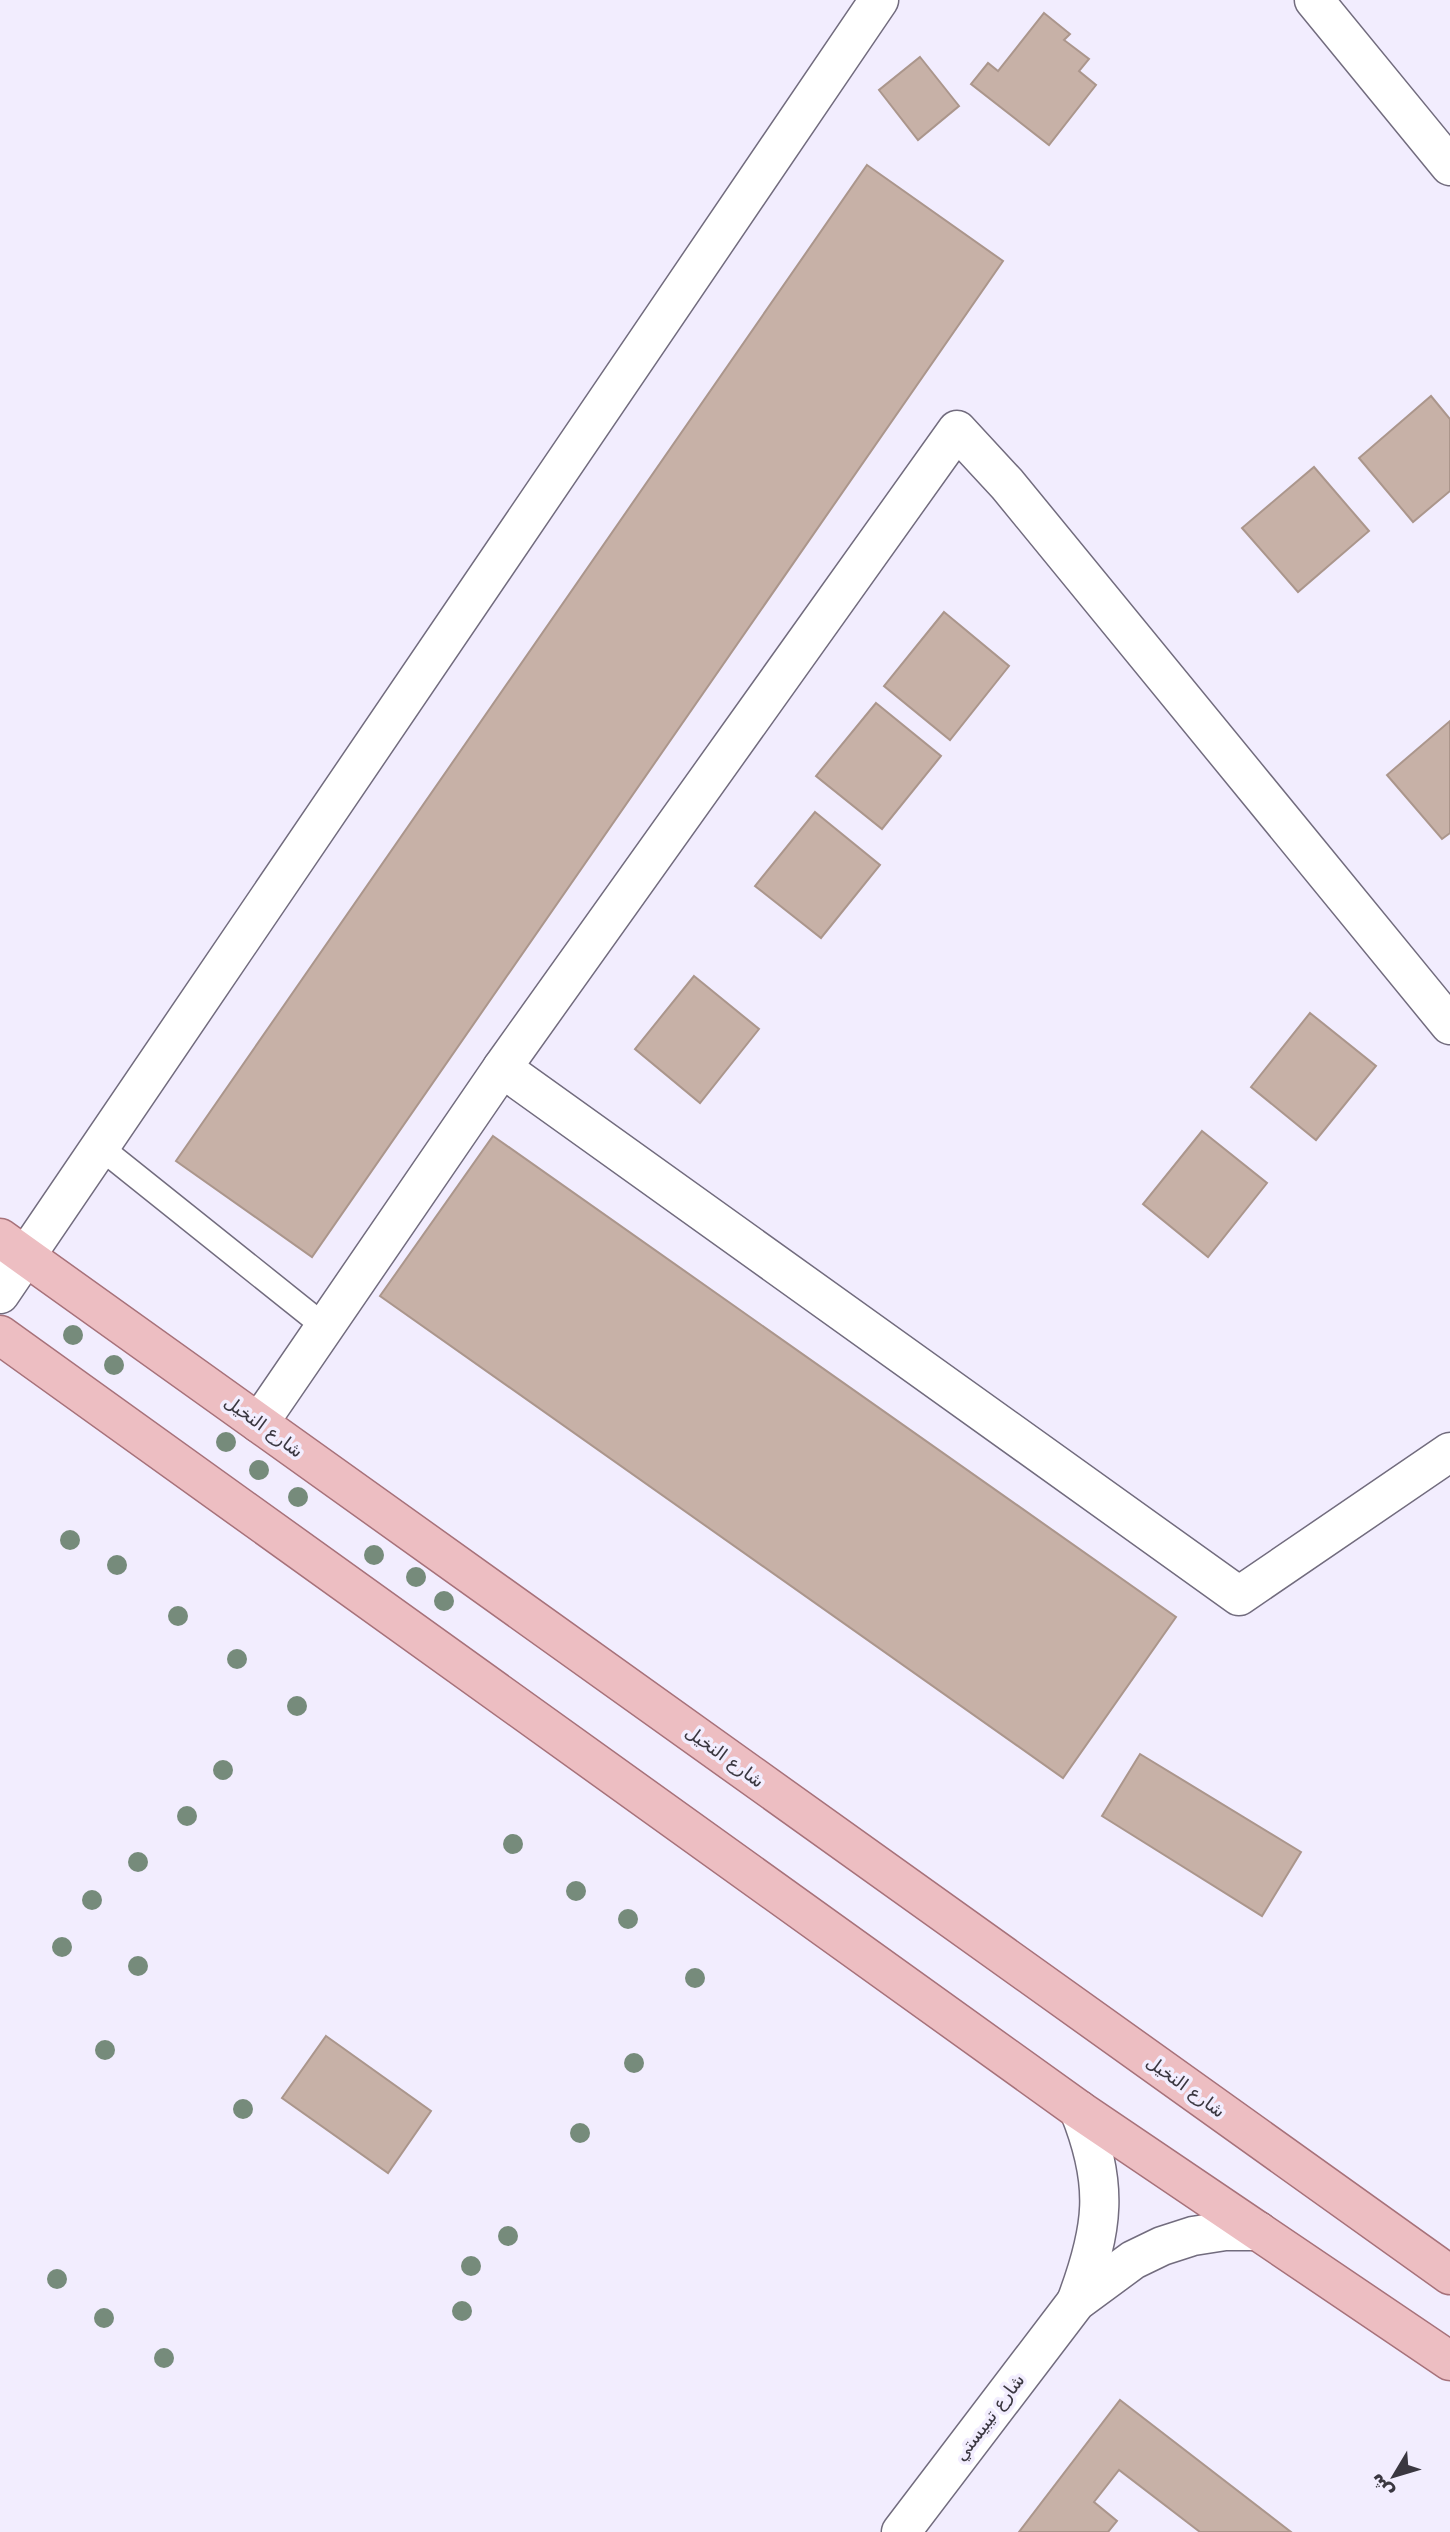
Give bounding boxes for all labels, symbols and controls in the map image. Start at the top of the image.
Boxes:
street label: شارع النخيل [220,1390,308,1462]
street label: شارع النخيل [681,1720,769,1792]
street label: شارع النخيل [1142,2050,1230,2122]
street label: شارع تيبيستي [949,2369,1029,2465]
north arrow [1359,2441,1429,2511]
text: ش [1364,2469,1398,2504]

